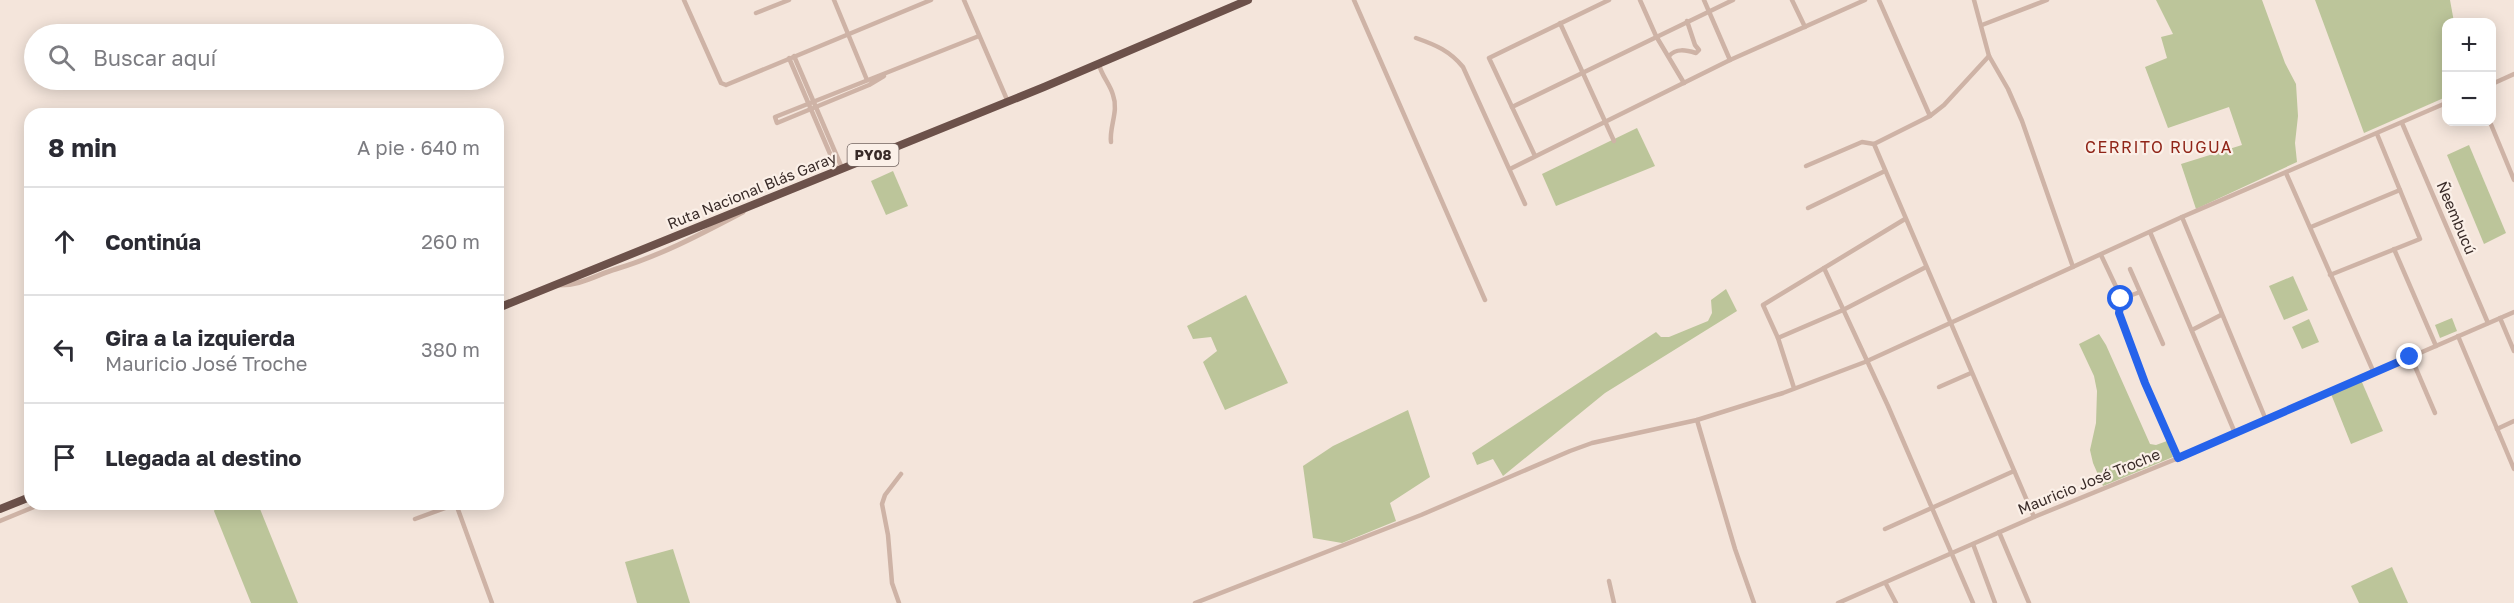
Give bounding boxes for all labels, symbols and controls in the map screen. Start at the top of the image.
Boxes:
map controls [2442,18,2496,126]
button: + [2442,18,2496,72]
search box [24,24,504,90]
icon: search [45,41,78,74]
text: Buscar aquí [93,44,216,71]
button: − [2442,72,2496,126]
text: 8 min [48,132,117,163]
text: A pie · 640 m [357,135,480,159]
district label: CERRITO RUGUA [2085,137,2233,157]
road number: PY08 [848,144,898,166]
street label: Ruta Nacional Blás Garay [664,148,839,232]
street label: Ñeembucú [2433,178,2480,257]
icon: ahead [48,225,81,258]
text: Continúa [105,228,201,255]
text: 260 m [421,229,480,253]
route start [2107,285,2133,311]
text: Gira a la izquierda [105,324,295,351]
icon: left [48,333,81,366]
text: 380 m [421,337,480,361]
route end [2396,343,2422,369]
text: Mauricio José Troche [105,351,307,375]
icon: arrive [48,441,81,474]
text: Llegada al destino [105,444,302,471]
street label: Mauricio José Troche [2015,444,2163,518]

